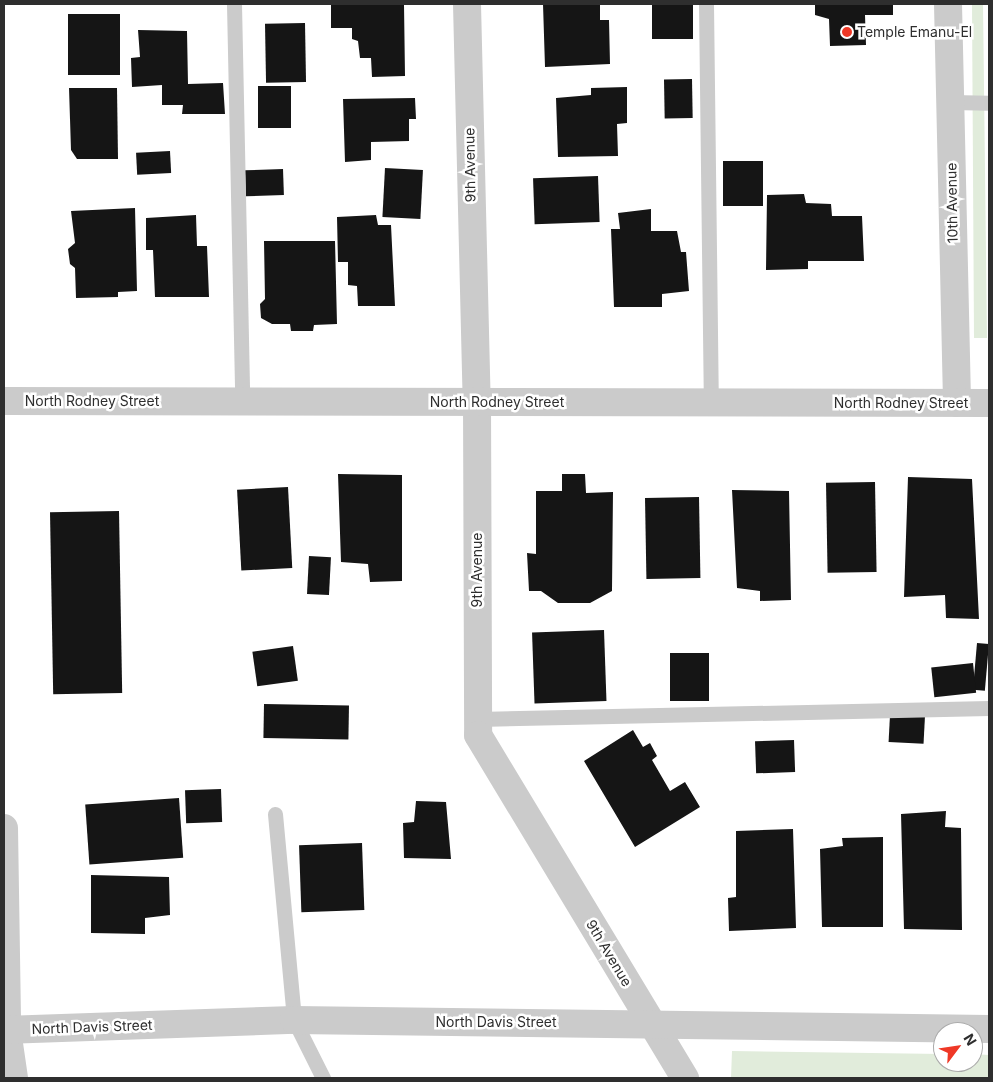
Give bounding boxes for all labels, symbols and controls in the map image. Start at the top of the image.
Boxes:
place label: Temple Emanu-El [857,24,972,40]
marker: Temple Emanu-El [841,26,853,38]
street label: 9th Avenue [461,127,479,203]
street label: 10th Avenue [943,163,961,243]
street label: North Rodney Street [25,393,159,409]
street label: North Rodney Street [430,394,564,410]
street label: North Rodney Street [834,395,968,411]
street label: 9th Avenue [469,533,485,607]
street label: 9th Avenue [583,917,635,989]
street label: North Davis Street [435,1014,557,1030]
street label: North Davis Street [31,1016,153,1038]
north arrow [933,1022,983,1072]
text: N [960,1031,980,1048]

